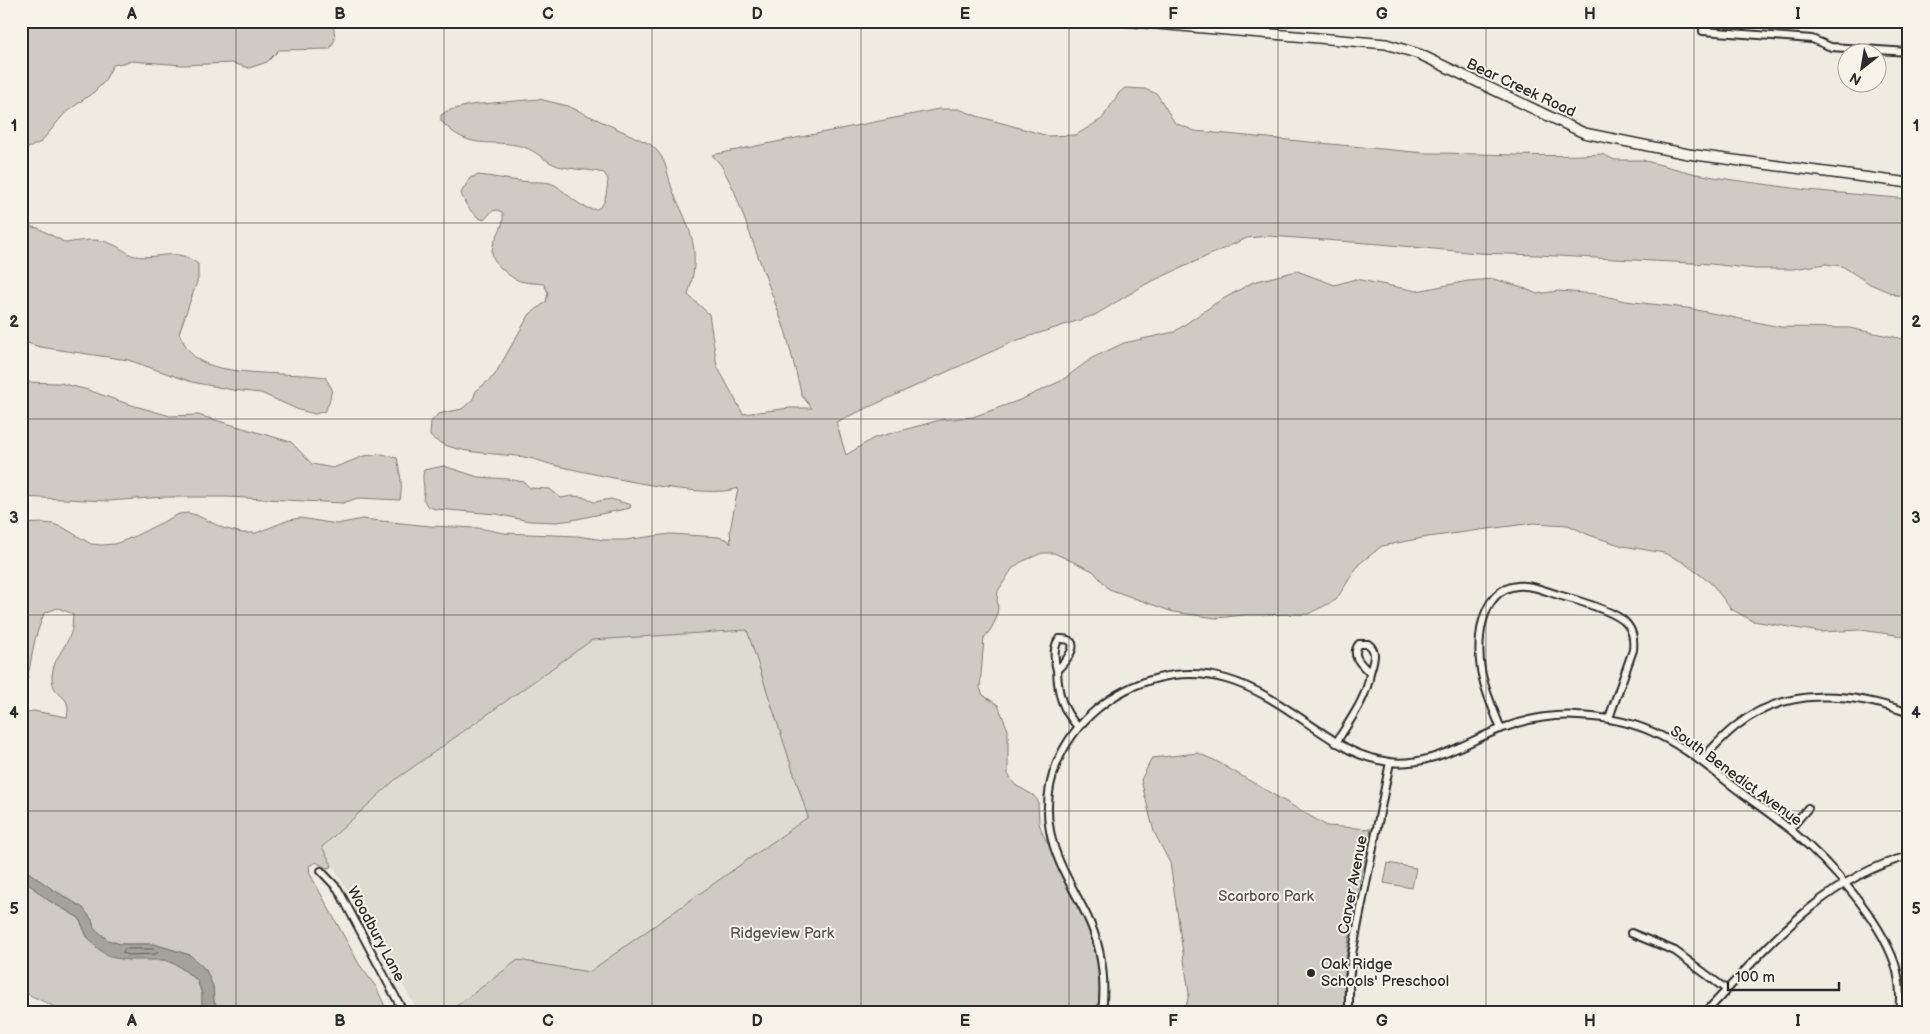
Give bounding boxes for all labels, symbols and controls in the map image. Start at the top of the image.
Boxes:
text: A [126,5,137,24]
text: B [334,5,346,24]
text: C [542,5,554,24]
text: D [751,5,763,24]
text: E [960,5,970,24]
text: F [1168,5,1178,24]
text: G [1376,5,1388,24]
text: H [1584,5,1596,24]
text: I [1795,5,1801,24]
north arrow [1838,42,1888,92]
street label: Bear Creek Road [1463,54,1579,122]
text: N [1847,69,1864,89]
text: 1 [11,117,17,136]
text: 1 [1913,117,1919,136]
text: 2 [9,313,19,332]
text: 2 [1911,313,1921,332]
text: 3 [9,509,19,528]
text: 3 [1911,509,1921,528]
text: 4 [9,704,19,723]
text: 4 [1911,704,1921,723]
street label: South Benedict Avenue [1666,722,1806,830]
street label: Carver Avenue [1334,834,1372,936]
street label: Woodbury Lane [343,883,409,985]
park label: Scarboro Park [1218,887,1314,906]
text: 5 [9,900,19,919]
text: 5 [1911,900,1921,919]
park label: Ridgeview Park [730,924,835,943]
place label: Oak Ridge Schools' Preschool [1321,955,1449,991]
scale bar [1728,959,1839,991]
marker: Oak Ridge Schools' Preschool [1305,967,1317,979]
text: 100 m [1735,968,1775,987]
text: A [126,1012,137,1031]
text: B [334,1012,346,1031]
text: C [542,1012,554,1031]
text: D [751,1012,763,1031]
text: E [960,1012,970,1031]
text: F [1168,1012,1178,1031]
text: G [1376,1012,1388,1031]
text: H [1584,1012,1596,1031]
text: I [1795,1012,1801,1031]

